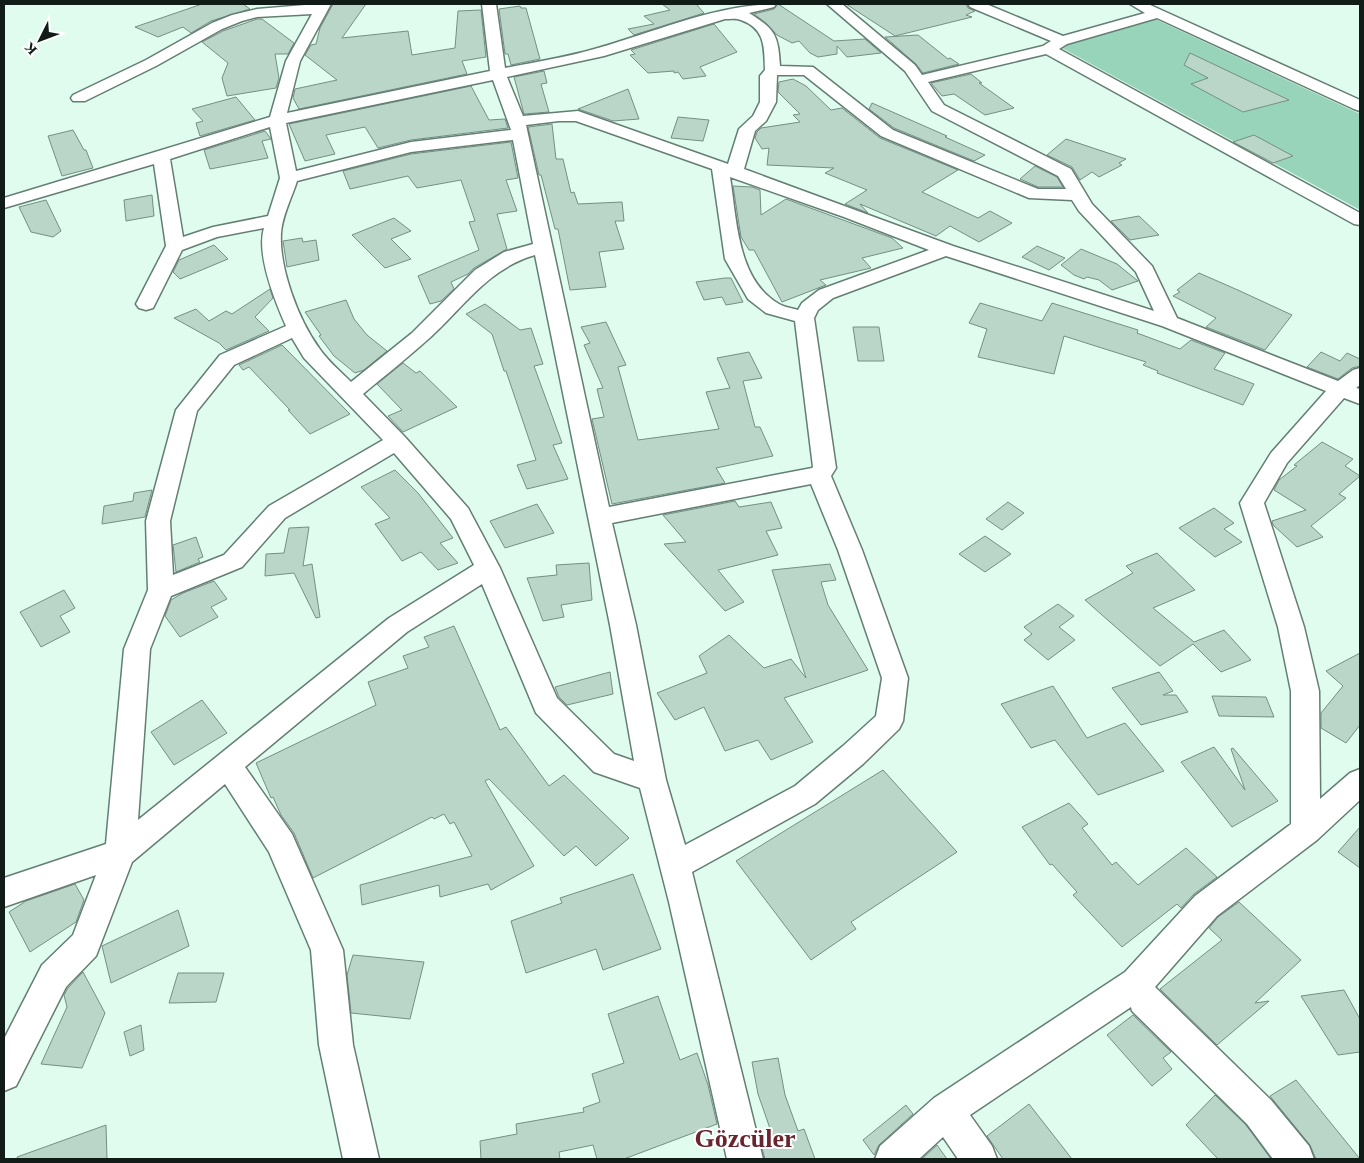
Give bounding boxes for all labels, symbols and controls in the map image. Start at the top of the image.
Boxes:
north arrow [15,15,65,65]
text: K [21,39,40,57]
district label: Gözcüler [694,1124,796,1153]

